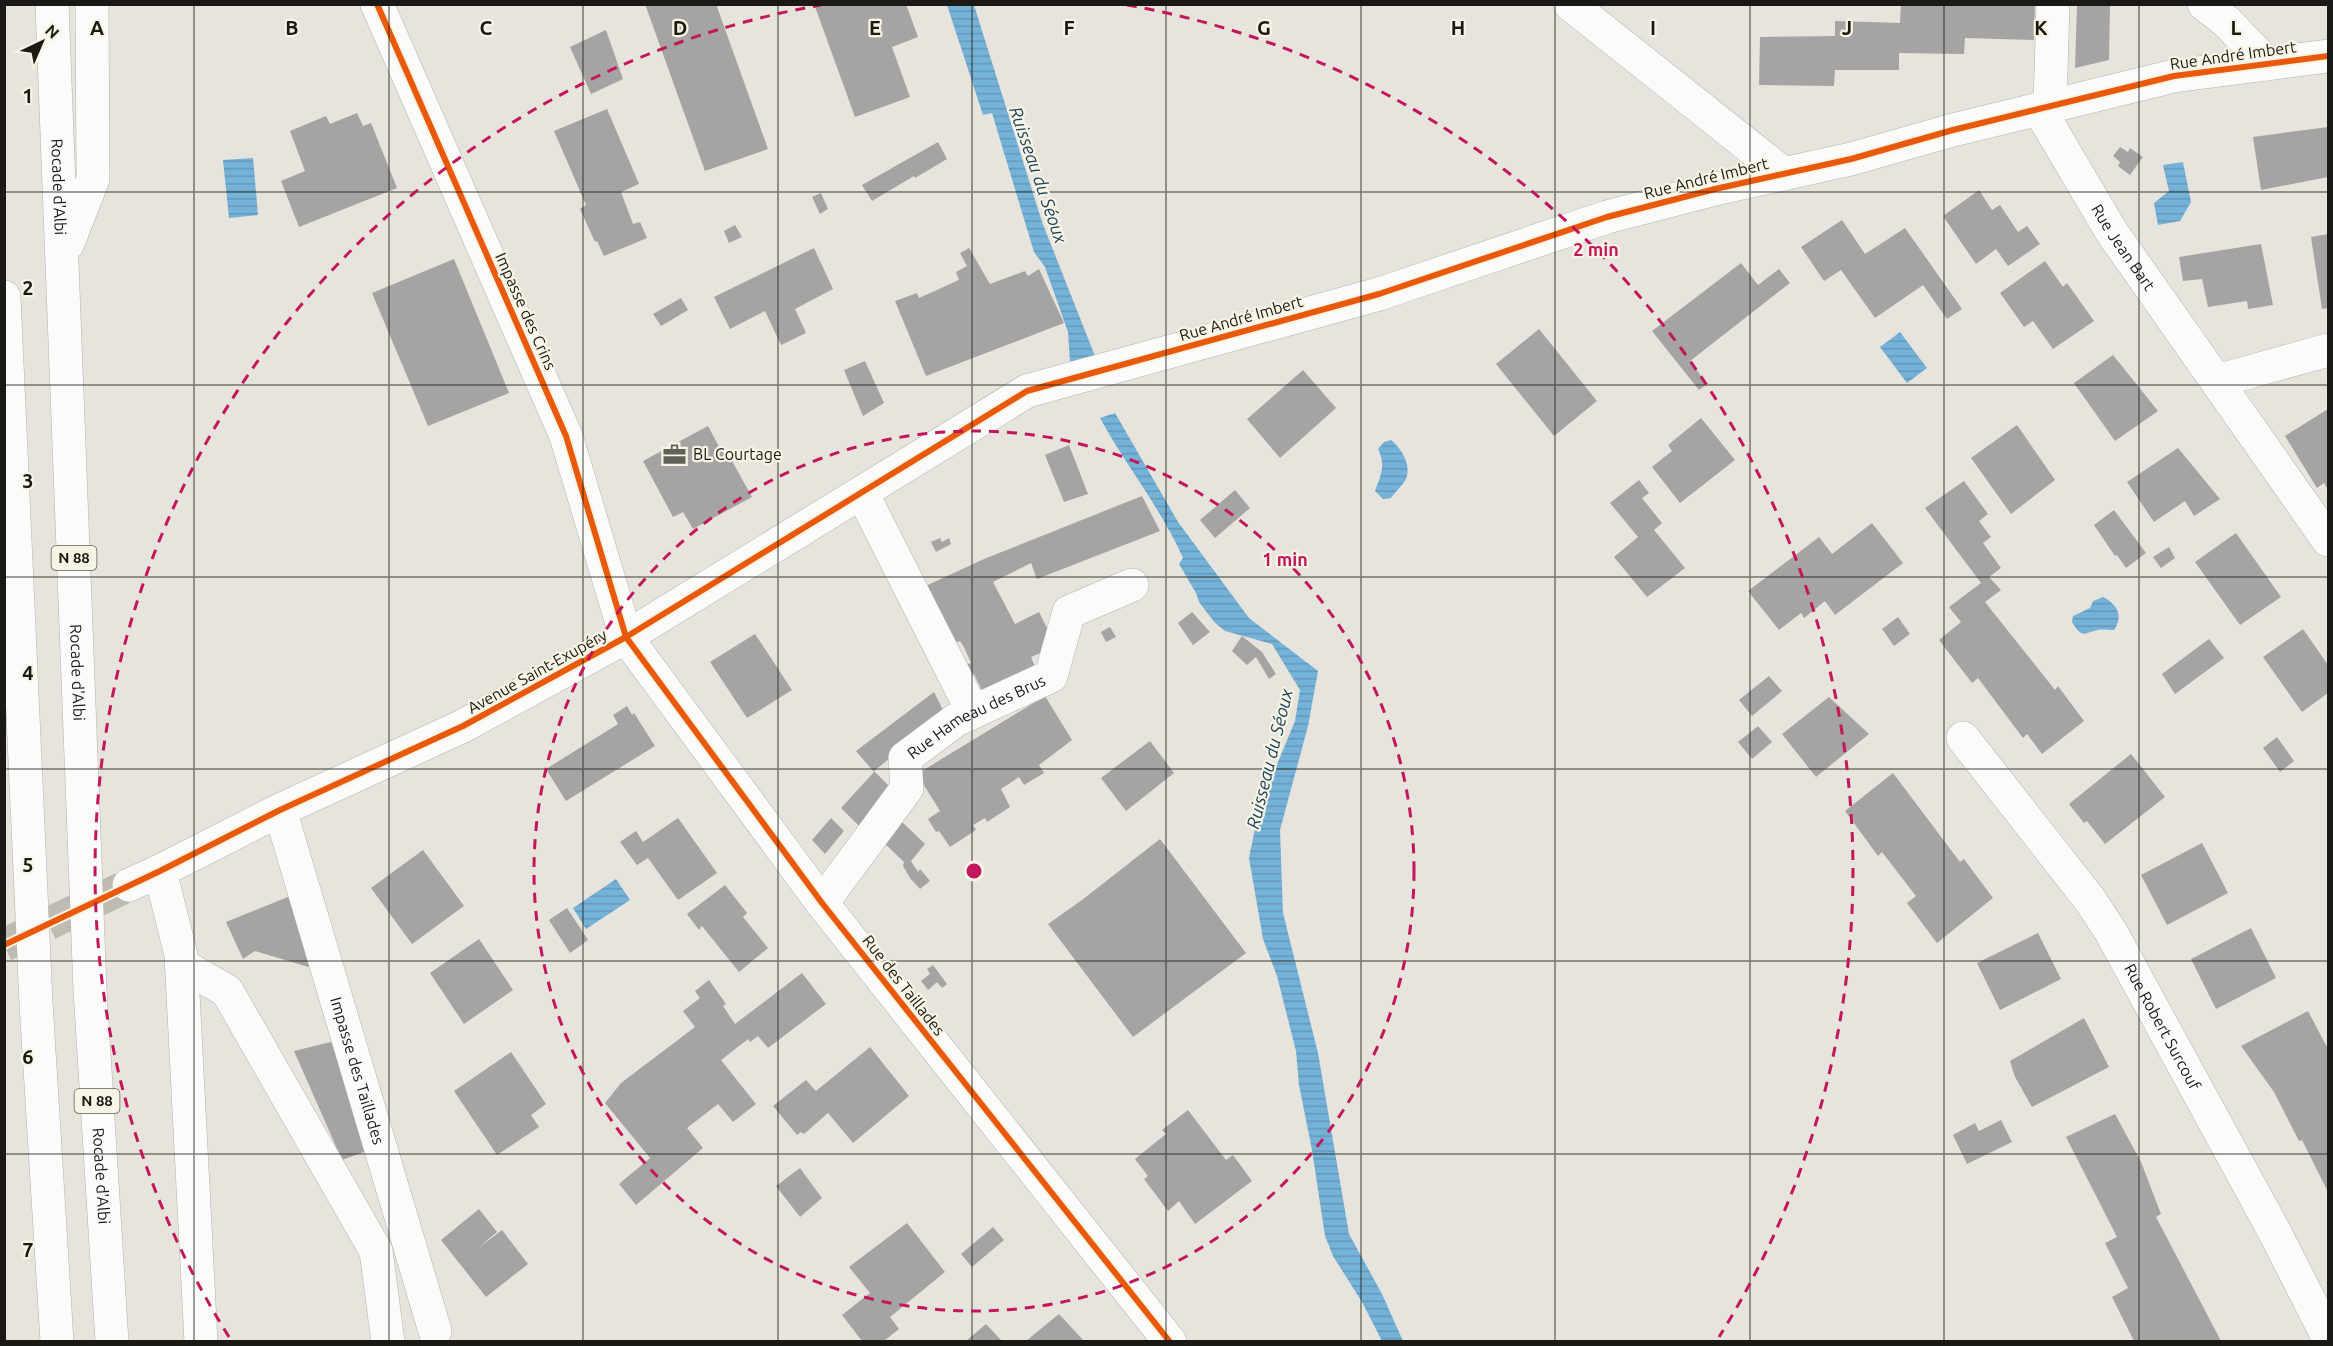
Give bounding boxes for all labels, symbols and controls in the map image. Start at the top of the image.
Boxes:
north arrow [12,12,72,72]
text: A [90,16,104,39]
text: B [285,16,299,39]
text: C [480,16,493,39]
text: D [673,16,687,39]
text: E [869,16,881,39]
text: F [1063,16,1075,39]
text: G [1257,16,1271,39]
text: H [1451,16,1465,39]
text: I [1650,16,1656,39]
text: J [1842,16,1852,39]
text: K [2034,16,2048,39]
text: L [2231,16,2242,39]
text: N [42,21,63,42]
street label: Rue André Imbert [2169,37,2298,73]
text: 1 [22,84,34,107]
water label: Ruisseau du Séoux [1006,104,1072,246]
street label: Rocade d'Albi [48,138,70,236]
street label: Rue André Imbert [1642,154,1771,202]
street label: Rue Jean Bart [2088,201,2159,294]
text: 2 min [1573,239,1619,259]
street label: Impasse des Crins [492,250,560,372]
text: 2 [22,276,34,299]
street label: Rue André Imbert [1177,292,1305,344]
office icon: BL Courtage [662,441,688,467]
place label: BL Courtage [693,445,782,463]
text: 3 [22,469,34,492]
road number: N 88 [52,546,97,570]
text: 1 min [1262,549,1308,569]
street label: Rocade d'Albi [67,624,89,721]
street label: Avenue Saint-Exupéry [464,625,610,717]
text: 4 [22,661,34,684]
street label: Rue Hameau des Brus [904,671,1048,762]
water label: Ruisseau du Séoux [1242,686,1296,831]
text: 5 [22,853,34,876]
centre of rings [964,861,984,881]
street label: Rue des Taillades [859,931,949,1039]
street label: Rue Robert Surcouf [2121,961,2205,1094]
street label: Impasse des Taillades [327,995,388,1147]
text: 6 [22,1045,34,1068]
road number: N 88 [74,1089,120,1113]
street label: Rocade d'Albi [90,1127,114,1225]
text: 7 [22,1238,34,1261]

